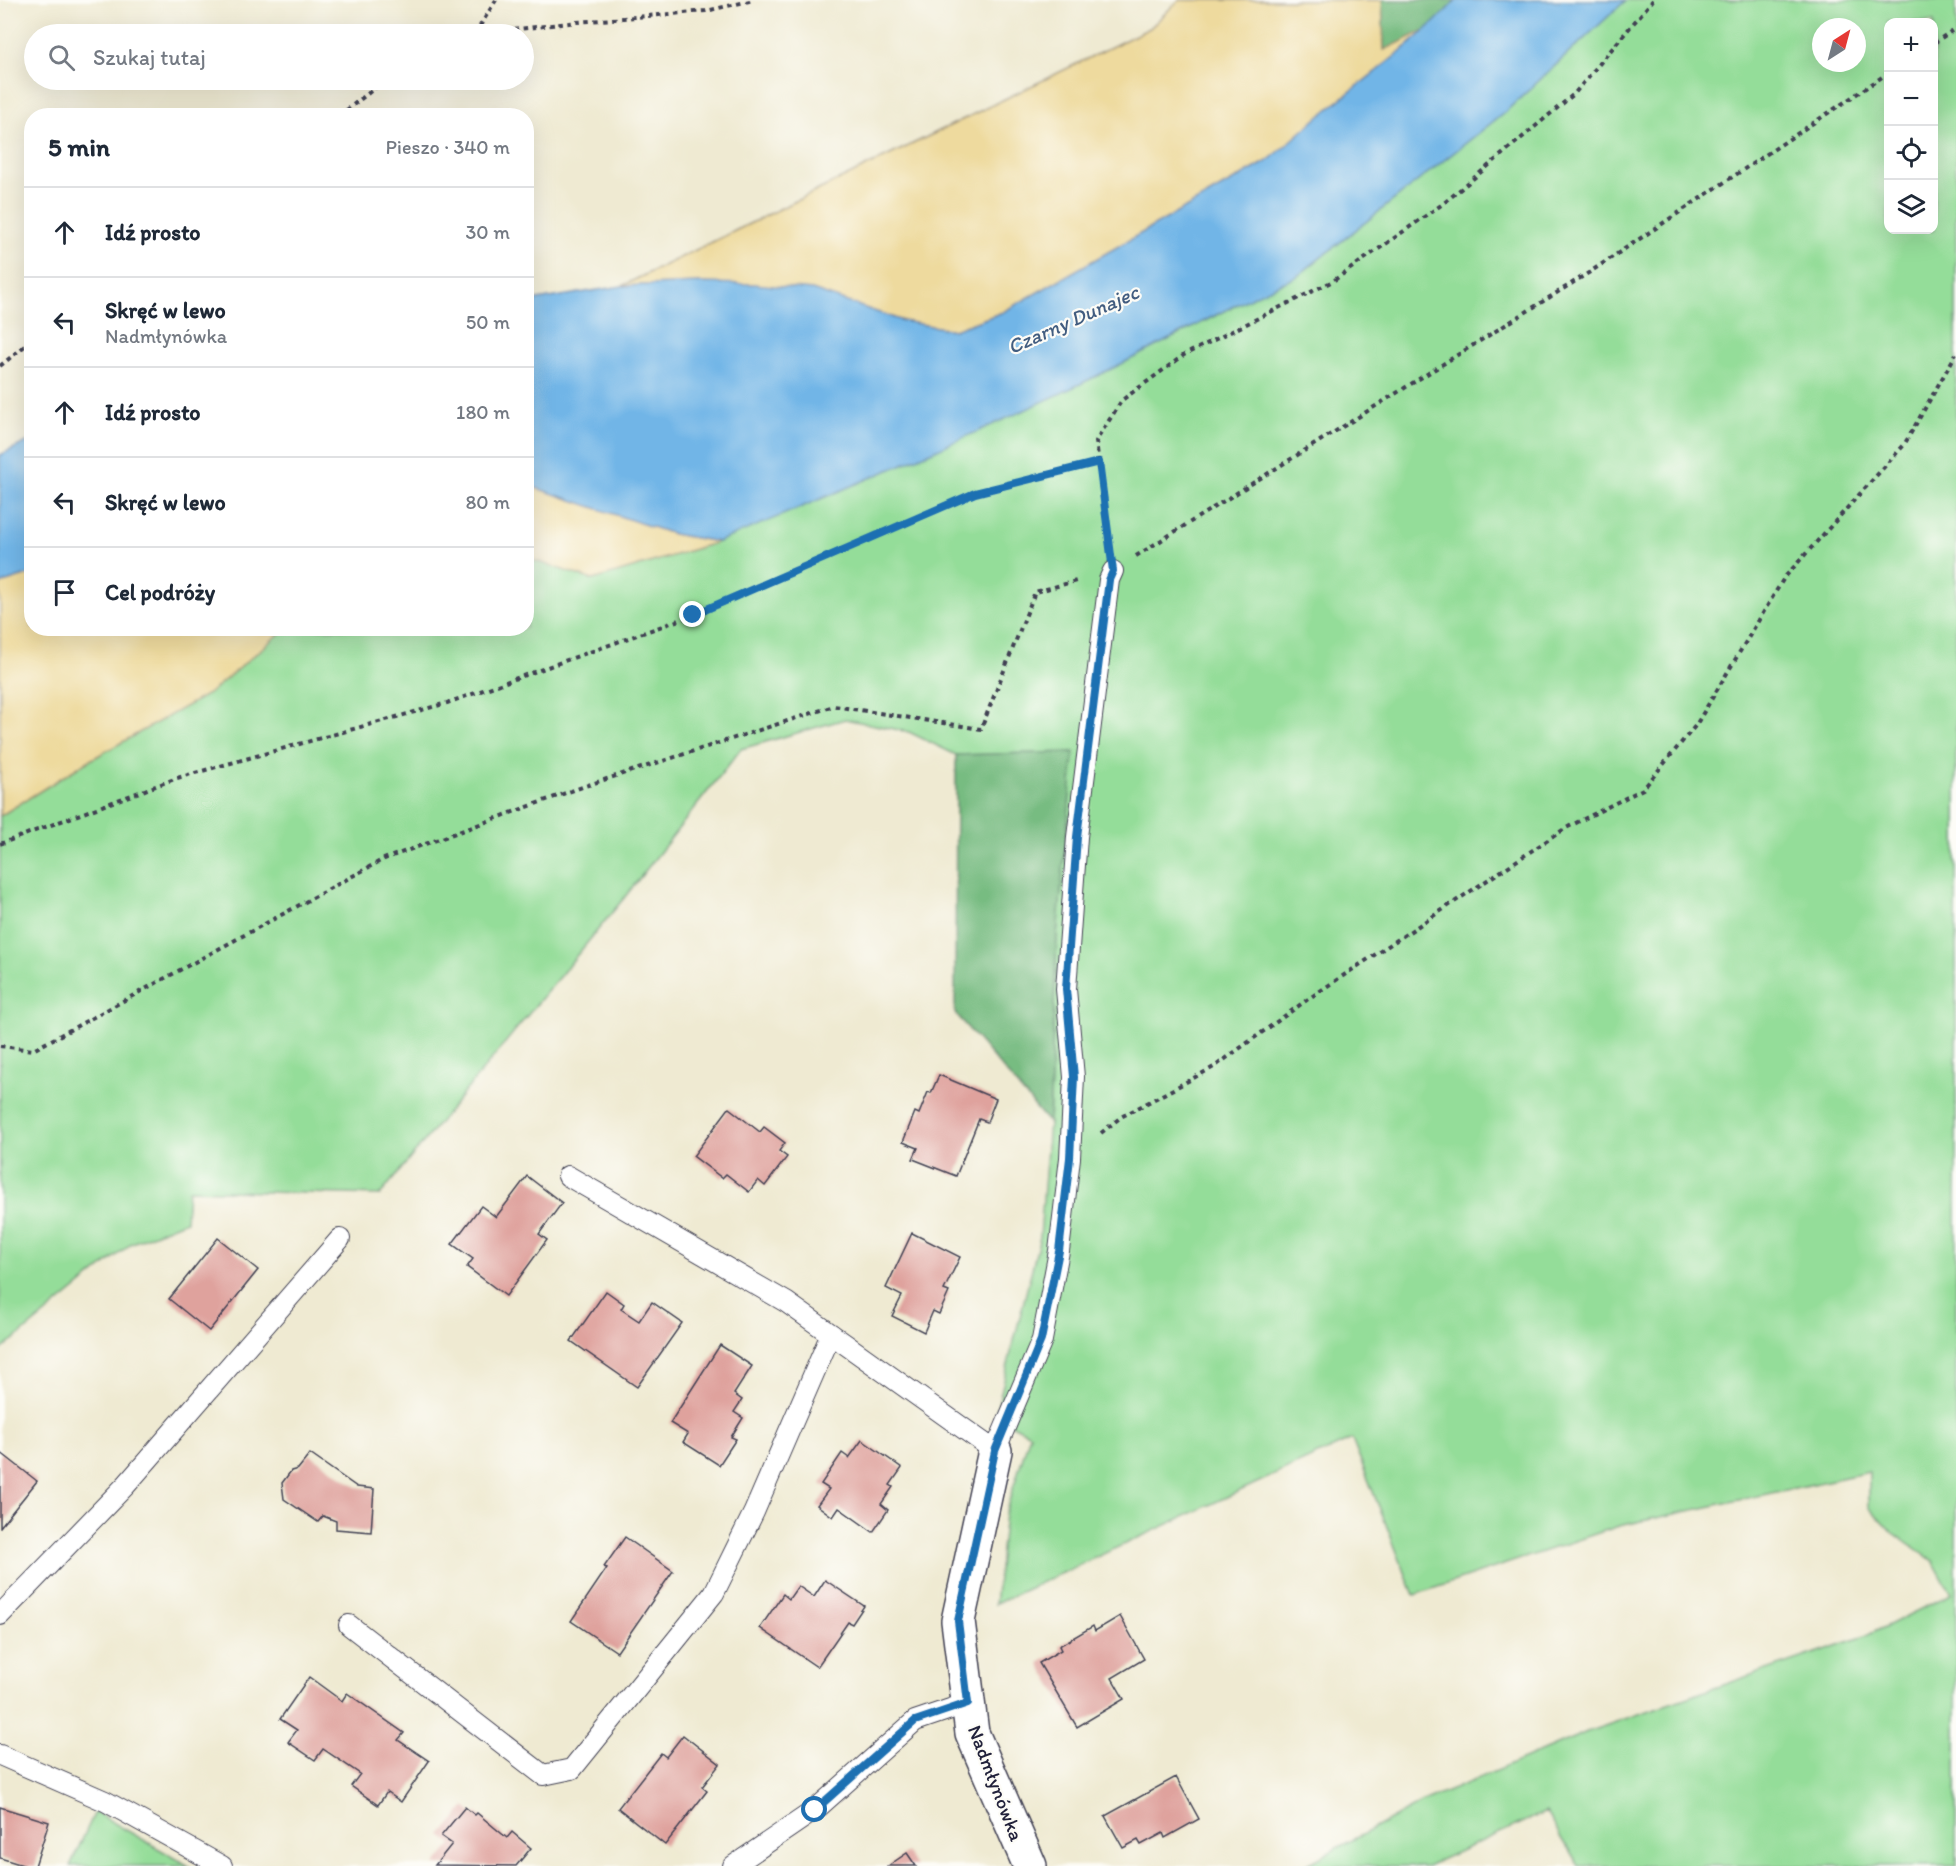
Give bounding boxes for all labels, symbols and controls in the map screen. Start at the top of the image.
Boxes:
north arrow [1812,18,1866,72]
map controls [1884,18,1938,234]
button: + [1884,18,1938,72]
search box [24,24,534,90]
icon: search [45,41,78,74]
text: Szukaj tutaj [93,44,206,71]
button: − [1884,72,1938,126]
button: locate [1884,126,1938,180]
text: 5 min [48,131,110,163]
text: Pieszo · 340 m [385,135,510,159]
button: layers [1884,180,1938,234]
icon: ahead [48,216,81,249]
text: Idź prosto [105,219,201,246]
text: 30 m [465,220,510,244]
water label: Czarny Dunajec [1003,278,1144,359]
text: Skręć w lewo [105,297,226,324]
icon: left [48,306,81,339]
text: 50 m [466,310,510,334]
text: Nadmłynówka [105,324,227,348]
icon: ahead [48,396,81,429]
text: Idź prosto [105,399,201,426]
text: 180 m [456,400,510,424]
icon: left [48,486,81,519]
text: Skręć w lewo [105,489,226,516]
text: 80 m [465,490,510,514]
icon: arrive [48,576,81,609]
text: Cel podróży [105,579,215,606]
route end [679,601,705,627]
street label: Nadmłynówka [963,1722,1029,1845]
route start [801,1796,827,1822]

